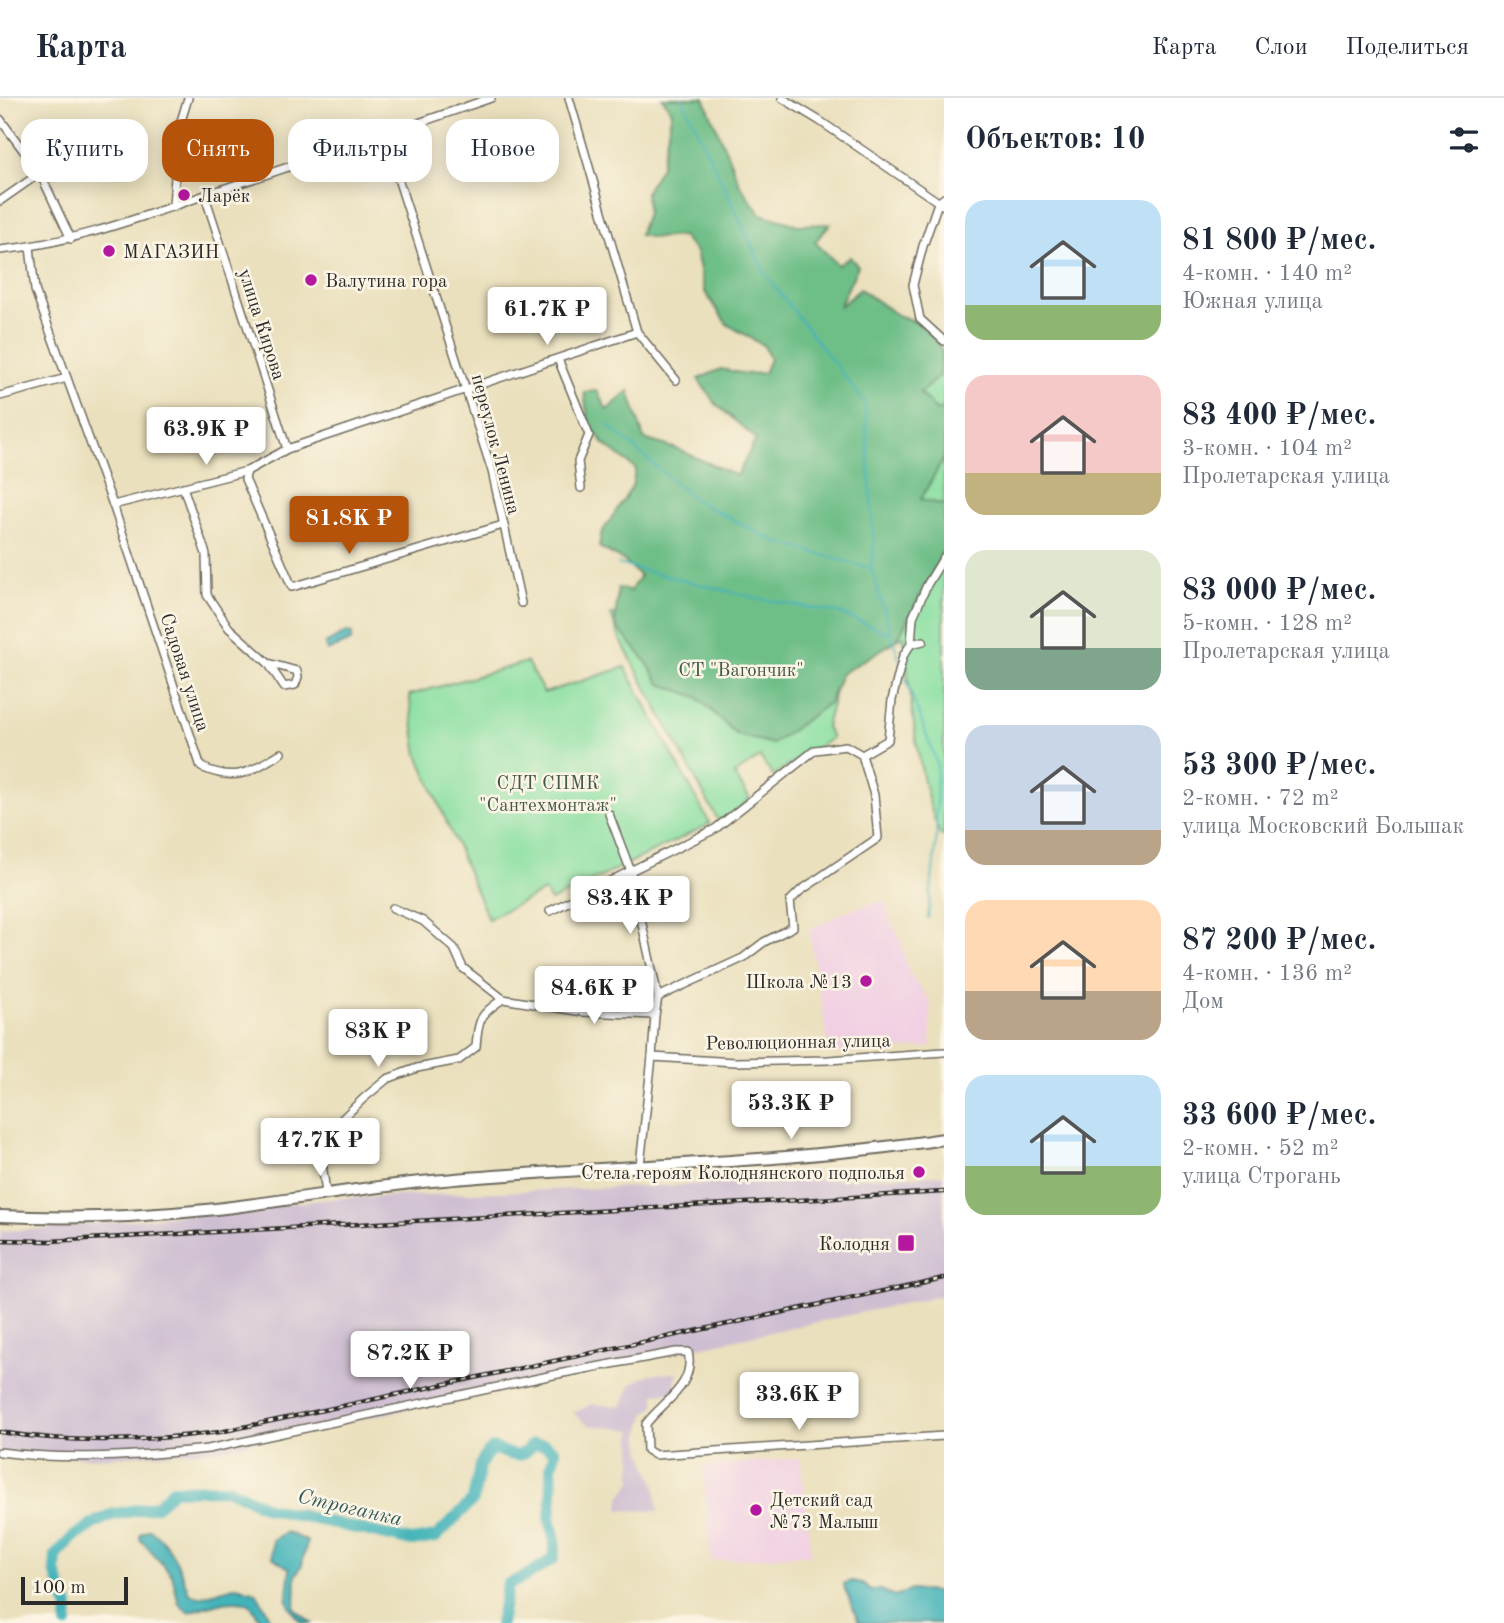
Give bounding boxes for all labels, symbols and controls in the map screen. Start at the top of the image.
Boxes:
text: Карта [35,32,127,65]
text: Карта [1152,36,1217,60]
text: Слои [1255,36,1308,60]
text: Поделиться [1346,36,1469,60]
chip: Купить [21,119,148,182]
chip: Снять [162,119,274,182]
chip: Фильтры [288,119,432,182]
chip: Новое [446,119,559,182]
icon: filters [1445,121,1483,159]
text: Объектов: 10 [965,125,1145,155]
marker: Ларёк [176,187,192,203]
place label: Ларёк [198,188,251,207]
text: 81 800 ₽/мес. [1182,226,1376,256]
icon: home [1021,228,1105,312]
marker: МАГАЗИН [101,243,117,259]
place label: МАГАЗИН [123,244,220,263]
text: 4-комн. · 140 m² [1182,262,1352,285]
street label: улица Кирова [234,267,288,383]
marker: Валутина гора [303,272,319,288]
place label: Валутина гора [325,273,448,292]
pin: 61.7K ₽ [482,288,612,347]
text: Южная улица [1182,290,1323,313]
text: 61.7K ₽ [504,298,590,321]
street label: переулок Ленина [467,372,523,518]
text: 83 400 ₽/мес. [1182,401,1376,431]
icon: home [1021,403,1105,487]
pin: 63.9K ₽ [141,408,271,467]
text: 63.9K ₽ [163,418,249,441]
text: 3-комн. · 104 m² [1182,437,1352,460]
text: Пролетарская улица [1182,465,1390,488]
pin: 81.8K ₽ [284,496,414,556]
text: 81.8K ₽ [306,507,392,530]
text: 83 000 ₽/мес. [1182,576,1376,606]
icon: home [1021,578,1105,662]
street label: Садовая улица [156,611,212,735]
text: 5-комн. · 128 m² [1182,612,1352,635]
text: Пролетарская улица [1182,640,1390,663]
park label: СТ "Вагончик" [678,662,804,681]
text: 53 300 ₽/мес. [1182,751,1376,781]
icon: home [1021,753,1105,837]
park label: СДТ СПМК "Сантехмонтаж" [479,775,617,816]
text: 2-комн. · 72 m² [1182,787,1339,810]
text: улица Московский Большак [1182,815,1464,838]
pin: 83.4K ₽ [565,876,695,936]
text: 83.4K ₽ [587,887,673,910]
text: 87 200 ₽/мес. [1182,926,1376,956]
icon: home [1021,928,1105,1012]
text: 4-комн. · 136 m² [1182,962,1352,985]
pin: 84.6K ₽ [529,967,659,1026]
marker: Школа №13 [858,973,874,989]
place label: Школа №13 [745,974,852,993]
text: 84.6K ₽ [551,977,637,1000]
text: Дом [1182,990,1224,1013]
pin: 83K ₽ [329,1010,427,1069]
text: 83K ₽ [345,1020,411,1043]
street label: Революционная улица [705,1032,892,1055]
pin: 53.3K ₽ [726,1082,856,1141]
text: 53.3K ₽ [748,1092,834,1115]
text: 33 600 ₽/мес. [1182,1101,1376,1131]
icon: home [1021,1103,1105,1187]
pin: 47.7K ₽ [255,1118,385,1178]
text: 47.7K ₽ [277,1129,363,1152]
text: 2-комн. · 52 m² [1182,1137,1339,1160]
marker: Стела героям Колоднянского подполья [911,1164,927,1180]
place label: Стела героям Колоднянского подполья [581,1165,905,1184]
text: улица Строгань [1182,1165,1341,1188]
marker: Колодня [896,1233,916,1253]
place label: Колодня [819,1236,890,1255]
pin: 87.2K ₽ [345,1332,475,1391]
text: 87.2K ₽ [367,1342,453,1365]
pin: 33.6K ₽ [734,1372,864,1432]
text: 33.6K ₽ [756,1383,842,1406]
water label: Строганка [295,1486,404,1531]
place label: Детский сад №73 Малыш [770,1492,879,1533]
marker: Детский сад №73 Малыш [748,1502,764,1518]
scale bar [21,1574,128,1606]
text: 100 m [32,1579,85,1598]

